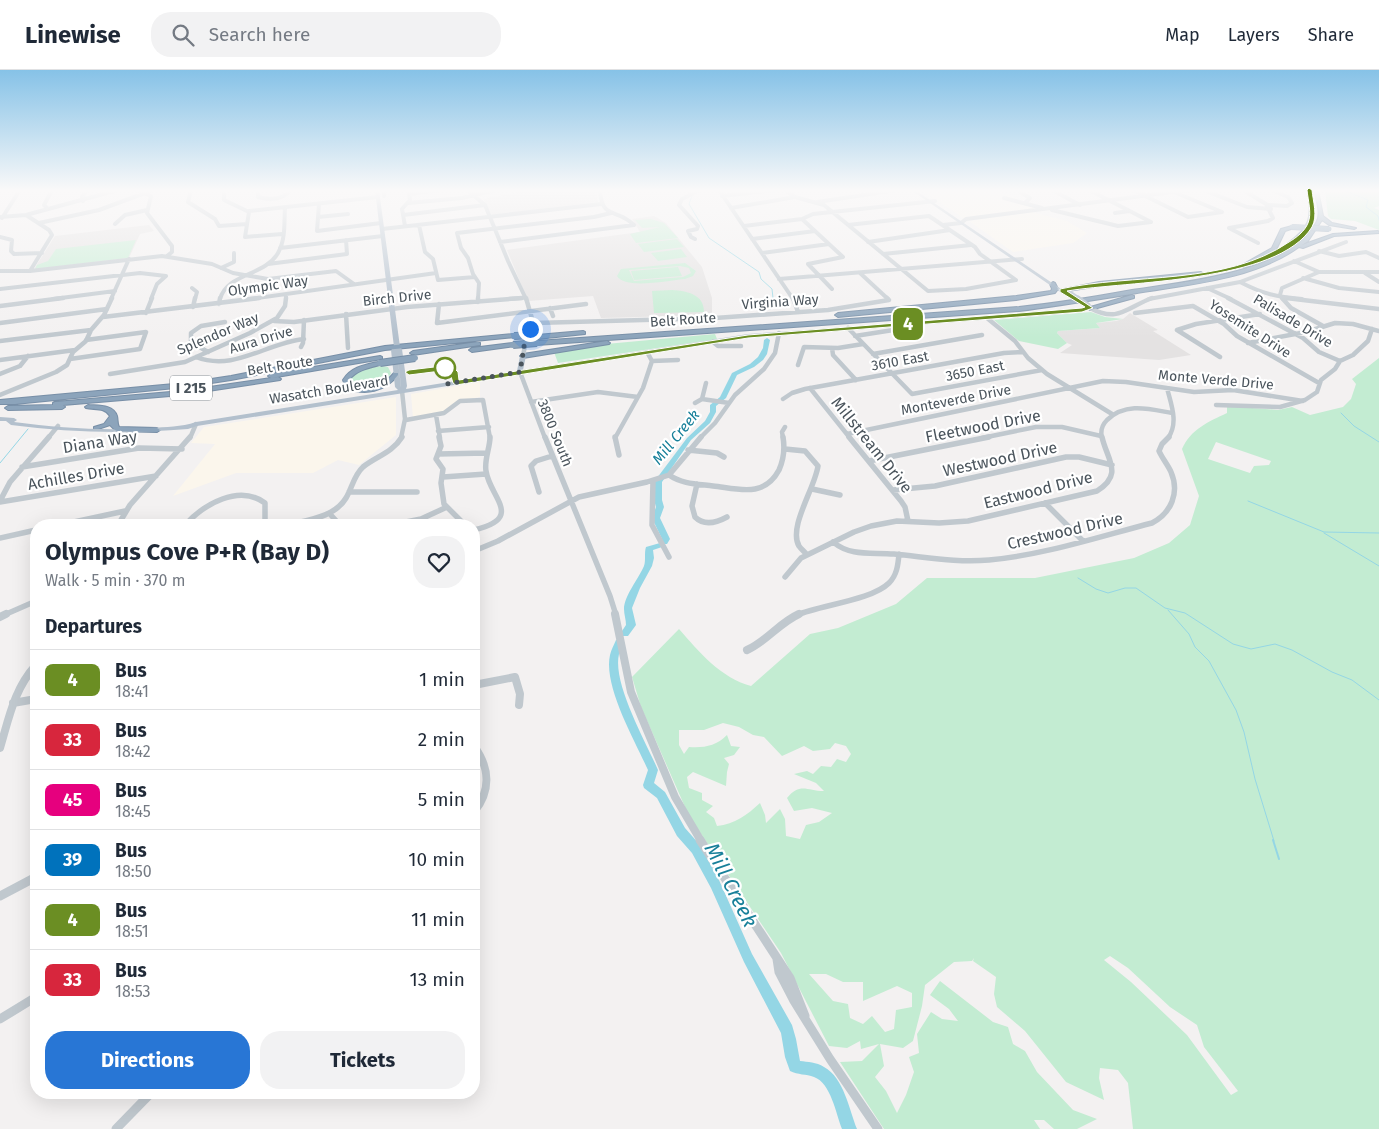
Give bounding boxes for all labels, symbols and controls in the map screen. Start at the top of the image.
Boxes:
search box [151,12,501,57]
text: Linewise [25,21,121,49]
icon: search [169,21,197,49]
text: Search here [209,23,310,46]
text: Map [1165,24,1200,46]
text: Layers [1228,24,1280,46]
text: Share [1308,24,1354,46]
street label: Olympic Way [227,272,309,300]
street label: Birch Drive [362,286,432,310]
street label: Virginia Way [741,291,819,313]
street label: Palisade Drive [1250,291,1336,351]
street label: Yosemite Drive [1206,296,1294,362]
line badge: 4 [892,308,924,340]
street label: Splendor Way [175,309,261,359]
street label: Belt Route [649,309,717,331]
text: 4 [903,313,913,335]
your location [518,317,543,342]
street label: Aura Drive [227,322,295,358]
street label: 3610 East [870,347,931,374]
street label: Belt Route [246,352,314,380]
unlabelled marker [434,357,456,379]
street label: 3650 East [944,357,1007,385]
street label: Monte Verde Drive [1157,366,1275,394]
street label: Wasatch Boulevard [268,372,390,408]
road number: I 215 [170,376,212,400]
street label: Monteverde Drive [900,381,1012,419]
street label: Millstream Drive [827,393,917,497]
street label: 3800 South [534,397,576,469]
water label: Mill Creek [648,406,704,468]
street label: Fleetwood Drive [924,406,1042,446]
street label: Diana Way [62,427,139,457]
street label: Westwood Drive [941,438,1059,480]
street label: Achilles Drive [26,458,126,494]
street label: Eastwood Drive [982,467,1094,513]
street label: Crestwood Drive [1005,508,1125,554]
button: heart [413,536,465,588]
text: Olympus Cove P+R (Bay D) [45,538,329,566]
text: Walk · 5 min · 370 m [45,571,185,590]
text: Departures [45,615,142,638]
text: Bus [115,659,147,682]
text: 1 min [419,668,465,691]
text: 4 [67,669,78,691]
text: 18:41 [115,682,149,701]
text: Bus [115,719,147,742]
text: 2 min [418,728,465,751]
text: 33 [63,729,82,751]
text: 18:42 [115,742,151,761]
text: Bus [115,779,147,802]
text: 5 min [418,788,465,811]
text: 45 [63,789,82,811]
text: 18:45 [115,802,151,821]
water label: Mill Creek [699,838,763,932]
text: Bus [115,839,147,862]
text: 10 min [408,848,465,871]
text: 39 [63,849,82,871]
text: 18:50 [115,862,152,881]
text: Bus [115,899,147,922]
text: 11 min [411,908,465,931]
text: 4 [67,909,78,931]
text: 18:51 [115,922,149,941]
text: Bus [115,959,147,982]
text: 13 min [409,968,465,991]
text: 33 [63,969,82,991]
text: 18:53 [115,982,151,1001]
button: Directions [45,1031,250,1089]
button: Tickets [260,1031,465,1089]

